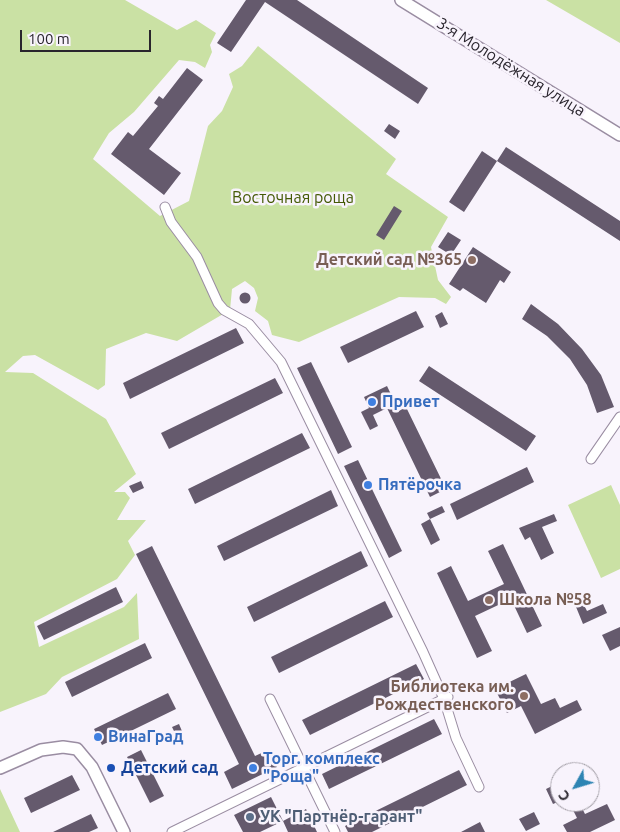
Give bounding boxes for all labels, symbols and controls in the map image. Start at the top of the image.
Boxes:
street label: 3-я Молодёжная улица [433,13,589,121]
scale bar [22,20,154,52]
text: 100 m [28,30,70,47]
park label: Восточная роща [232,188,354,208]
place label: Детский сад №365 [316,250,462,270]
marker: Детский сад №365 [466,254,478,266]
place label: Привет [382,392,440,412]
marker: Привет [366,396,378,408]
place label: Пятёрочка [378,475,462,495]
marker: Пятёрочка [362,479,374,491]
place label: Школа №58 [499,590,592,610]
marker: Школа №58 [483,594,495,606]
place label: Библиотека им. Рождественского [375,677,514,715]
marker: Библиотека им. Рождественского [518,690,530,702]
place label: ВинаГрад [108,727,183,747]
marker: ВинаГрад [92,731,104,743]
place label: Торг. комплекс "Роща" [263,749,380,787]
place label: Детский сад [121,758,218,778]
marker: Детский сад [105,762,117,774]
marker: Торг. комплекс "Роща" [247,762,259,774]
north arrow [550,762,600,812]
text: С [555,787,573,804]
place label: УК "Партнёр-гарант" [260,807,422,827]
marker: УК "Партнёр-гарант" [244,811,256,823]

